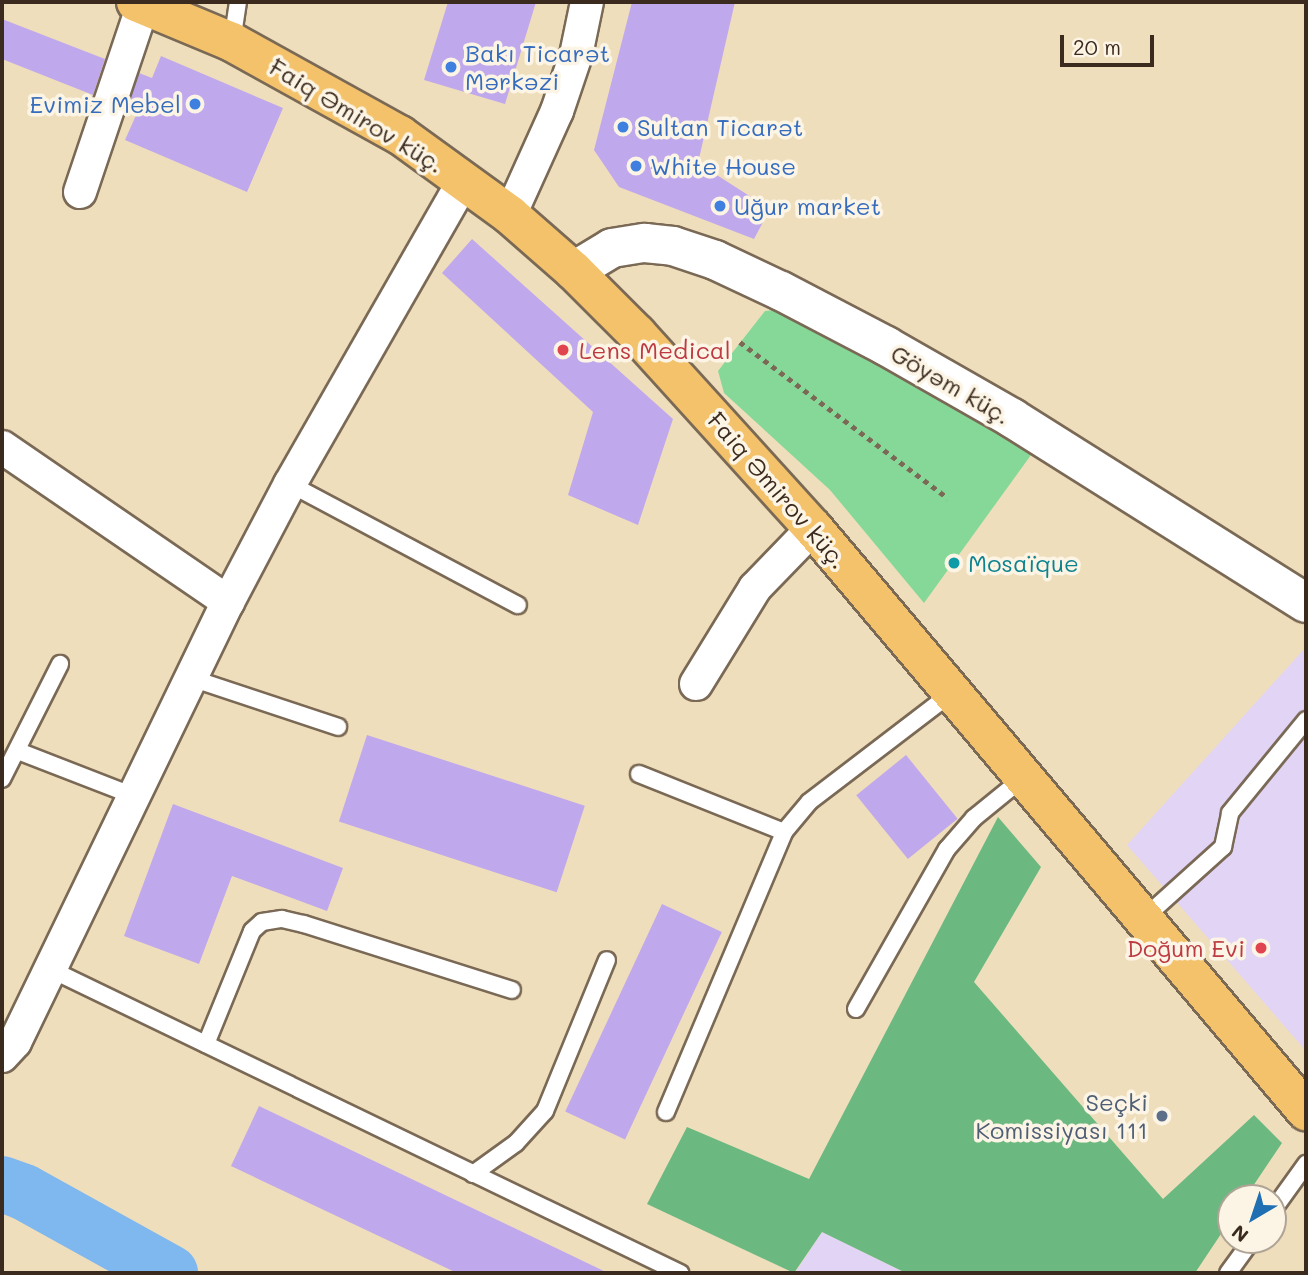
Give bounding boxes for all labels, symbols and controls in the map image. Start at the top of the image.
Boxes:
scale bar [1063,21,1158,65]
text: 20 m [1073,33,1121,60]
place label: Bakı Ticarət Mərkəzi [465,39,610,95]
street label: Faiq Əmirov küç. [265,52,449,178]
marker: Bakı Ticarət Mərkəzi [443,59,459,75]
place label: Evimiz Mebel [30,90,181,118]
marker: Evimiz Mebel [187,96,203,112]
place label: Sultan Ticarət [637,113,803,141]
marker: Sultan Ticarət [615,119,631,135]
place label: White House [650,152,796,180]
marker: White House [628,158,644,174]
place label: Uğur market [734,192,881,220]
marker: Uğur market [712,198,728,214]
place label: Lens Medical [579,336,731,364]
street label: Göyəm küç. [886,338,1016,430]
marker: Lens Medical [553,340,573,360]
street label: Faiq Əmirov küç. [702,406,854,574]
place label: Mosaïque [968,549,1079,577]
marker: Mosaïque [946,555,962,571]
place label: Doğum Evi [1127,934,1245,962]
marker: Doğum Evi [1251,938,1271,958]
place label: Seçki Komissiyası 111 [976,1088,1148,1144]
marker: Seçki Komissiyası 111 [1154,1108,1170,1124]
north arrow [1217,1184,1287,1254]
text: N [1226,1220,1253,1248]

